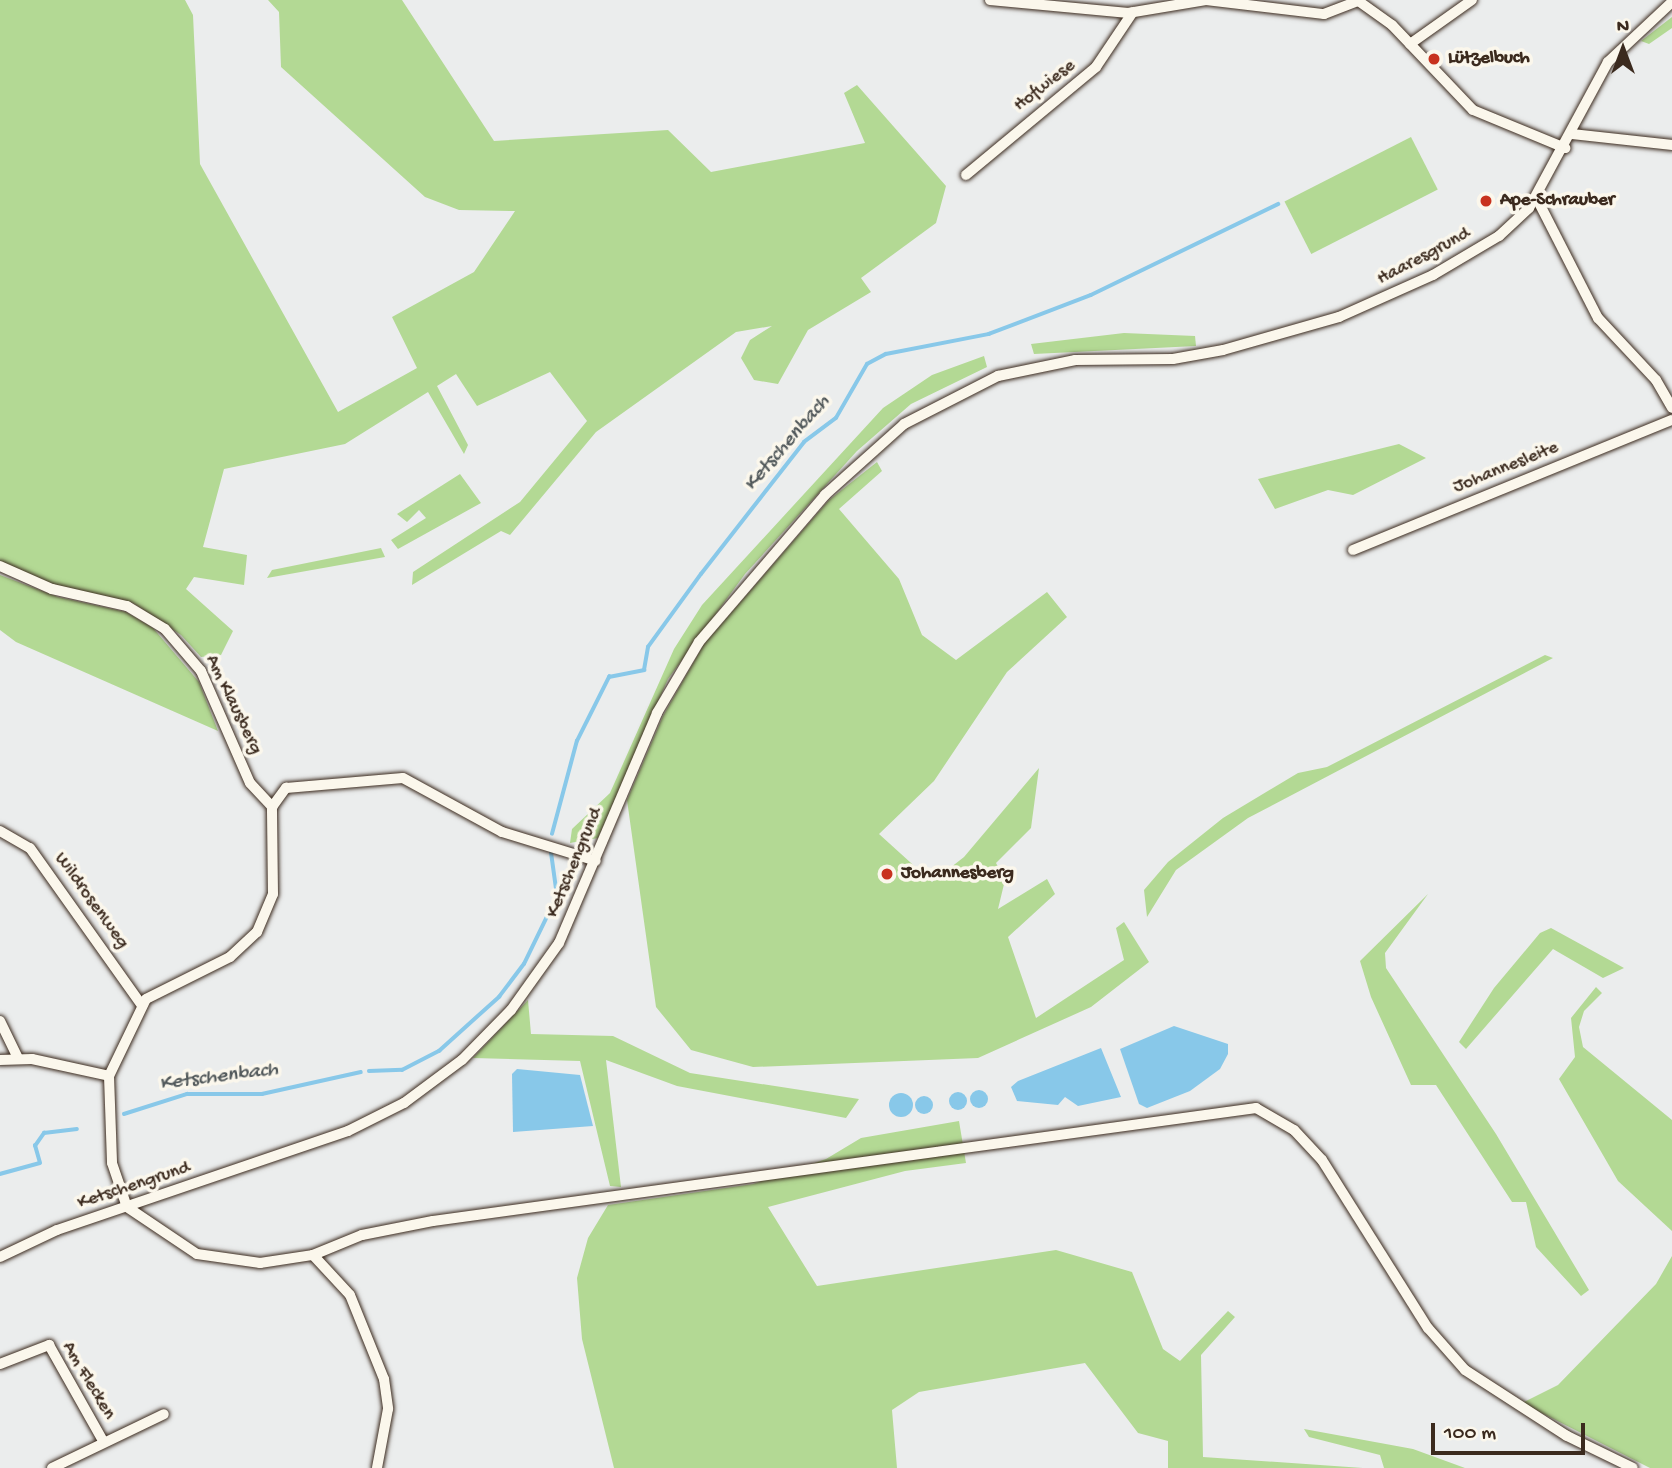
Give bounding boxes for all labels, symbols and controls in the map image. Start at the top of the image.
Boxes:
north arrow [1588,14,1658,84]
text: N [1617,16,1629,39]
place label: Lützelbuch [1448,48,1530,70]
marker: Lützelbuch [1426,51,1442,67]
street label: Hofwiese [1010,55,1080,117]
place label: Ape-Schrauber [1500,190,1615,212]
marker: Ape-Schrauber [1478,193,1494,209]
street label: Haaresgrund [1374,223,1474,291]
water label: Ketschenbach [739,391,837,497]
street label: Johannesleite [1450,437,1562,499]
street label: Am Klausberg [199,652,267,758]
street label: Ketschengrund [542,805,608,921]
street label: Wildrosenweg [48,848,134,954]
place label: Johannesberg [901,863,1014,885]
marker: Johannesberg [879,866,895,882]
water label: Ketschenbach [158,1058,280,1098]
street label: Ketschengrund [75,1157,193,1215]
street label: Am Flecken [56,1338,120,1424]
scale bar [1434,1408,1588,1452]
text: 100 m [1444,1422,1496,1447]

